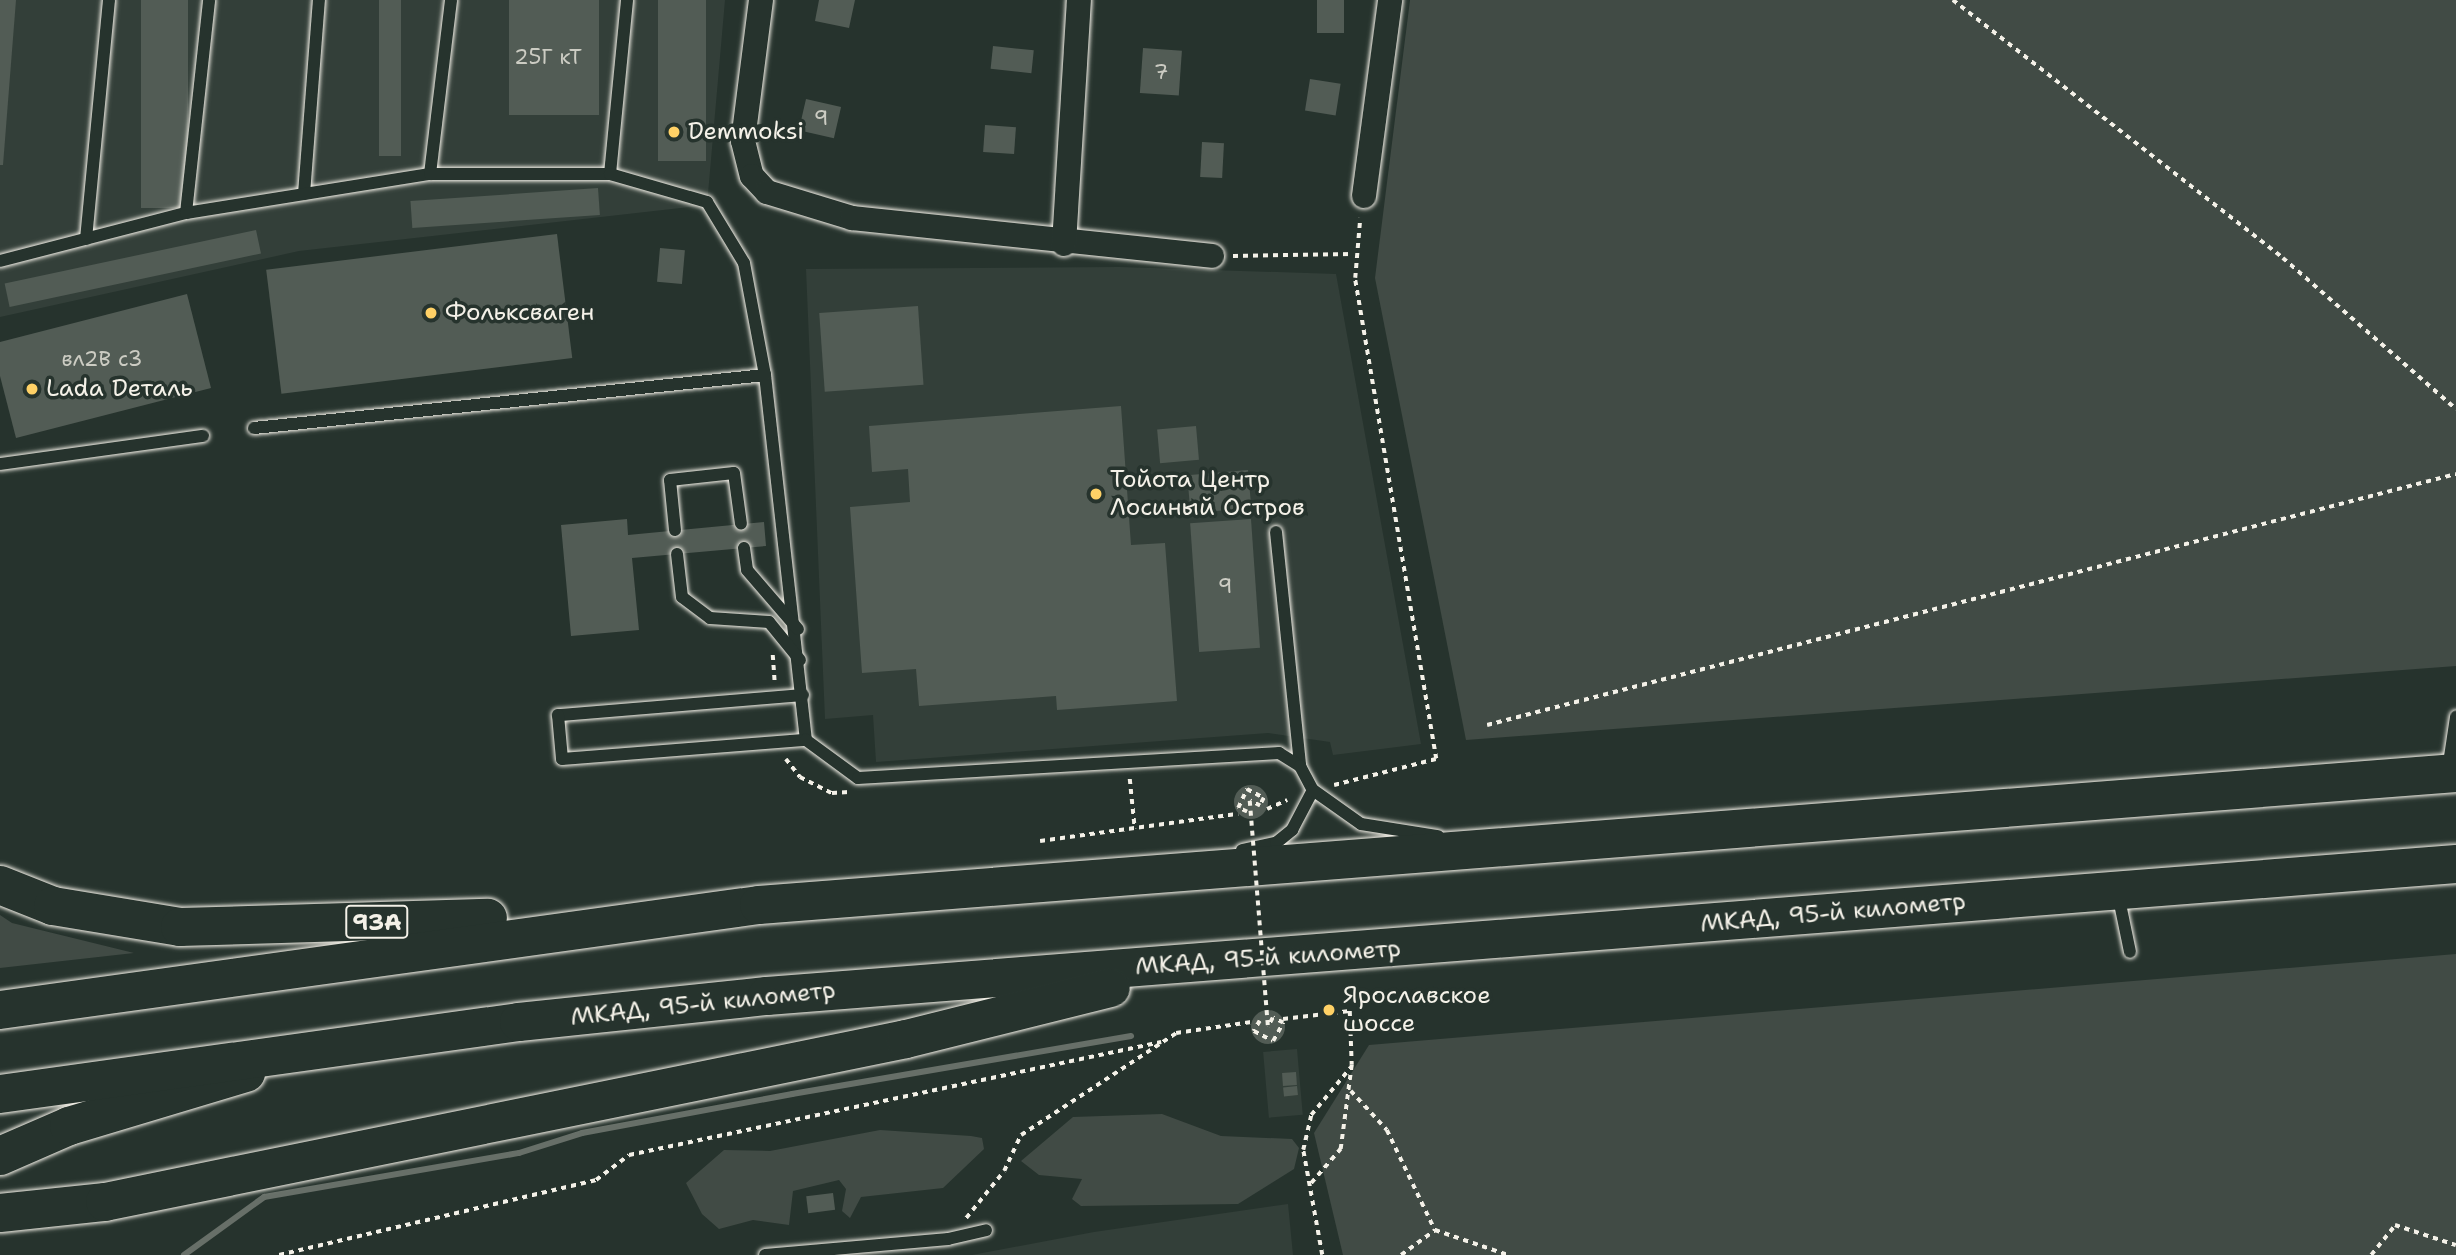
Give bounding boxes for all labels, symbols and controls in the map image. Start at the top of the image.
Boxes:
house number: 25Г кТ [514,44,582,70]
house number: 7 [1154,59,1168,85]
house number: 9 [814,105,828,131]
place label: Demmoksi [688,118,804,146]
marker: Demmoksi [666,124,682,140]
place label: Фольксваген [445,299,594,327]
marker: Фольксваген [423,305,439,321]
house number: вл2В с3 [62,346,142,372]
place label: Lada Dеталь [46,375,193,403]
marker: Lada Dеталь [24,381,40,397]
place label: Тойота Центр Лосиный Остров [1110,466,1305,522]
marker: Тойота Центр Лосиный Остров [1088,486,1104,502]
house number: 9 [1218,573,1232,599]
street label: МКАД, 95-й километр [1699,887,1967,939]
road number: 93A [344,903,410,942]
street label: МКАД, 95-й километр [1134,934,1402,982]
street label: МКАД, 95-й километр [569,976,837,1032]
place label: Ярославское шоссе [1343,982,1491,1038]
marker: Ярославское шоссе [1321,1002,1337,1018]

